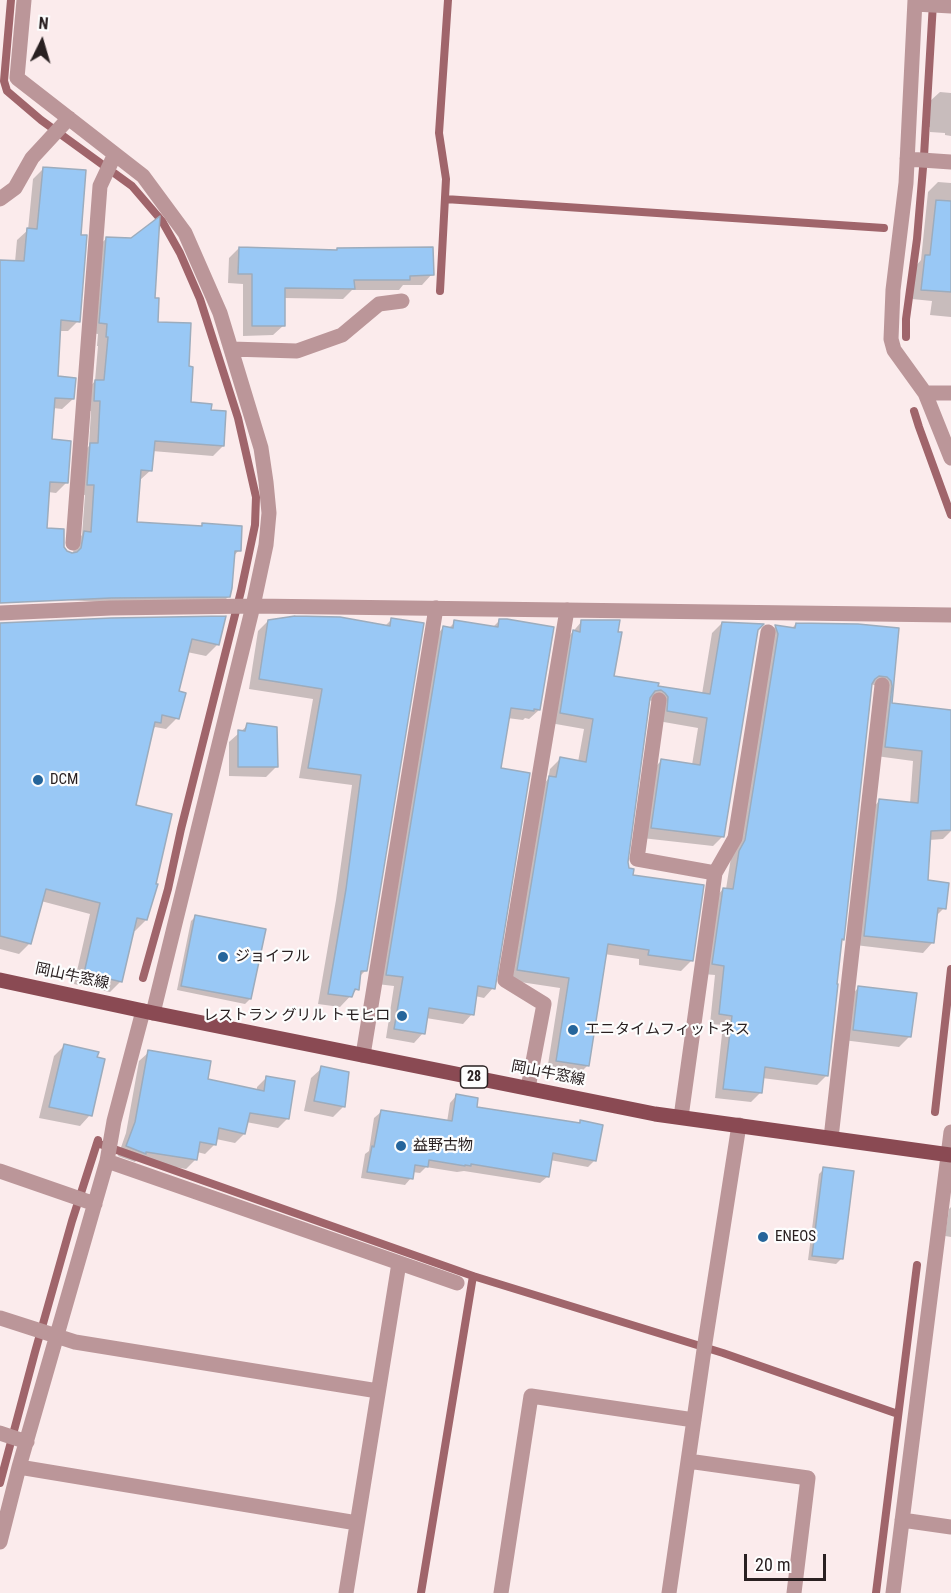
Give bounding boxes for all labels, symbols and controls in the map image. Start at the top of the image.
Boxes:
north arrow [12,12,72,72]
text: N [38,14,49,33]
place label: DCM [50,771,78,789]
marker: DCM [31,773,45,787]
place label: ジョイフル [235,948,310,966]
marker: ジョイフル [216,950,230,964]
street label: 岡山牛窓線 [33,960,111,994]
place label: レストラン グリル トモヒロ [203,1007,390,1025]
marker: レストラン グリル トモヒロ [395,1009,409,1023]
place label: エニタイムフィットネス [585,1021,750,1039]
marker: エニタイムフィットネス [566,1023,580,1037]
street label: 岡山牛窓線 [509,1058,587,1090]
road number: 28 [460,1066,488,1088]
place label: 益野古物 [413,1137,473,1155]
marker: 益野古物 [394,1139,408,1153]
place label: ENEOS [775,1228,816,1246]
marker: ENEOS [756,1230,770,1244]
scale bar [747,1542,830,1580]
text: 20 m [755,1554,790,1575]

